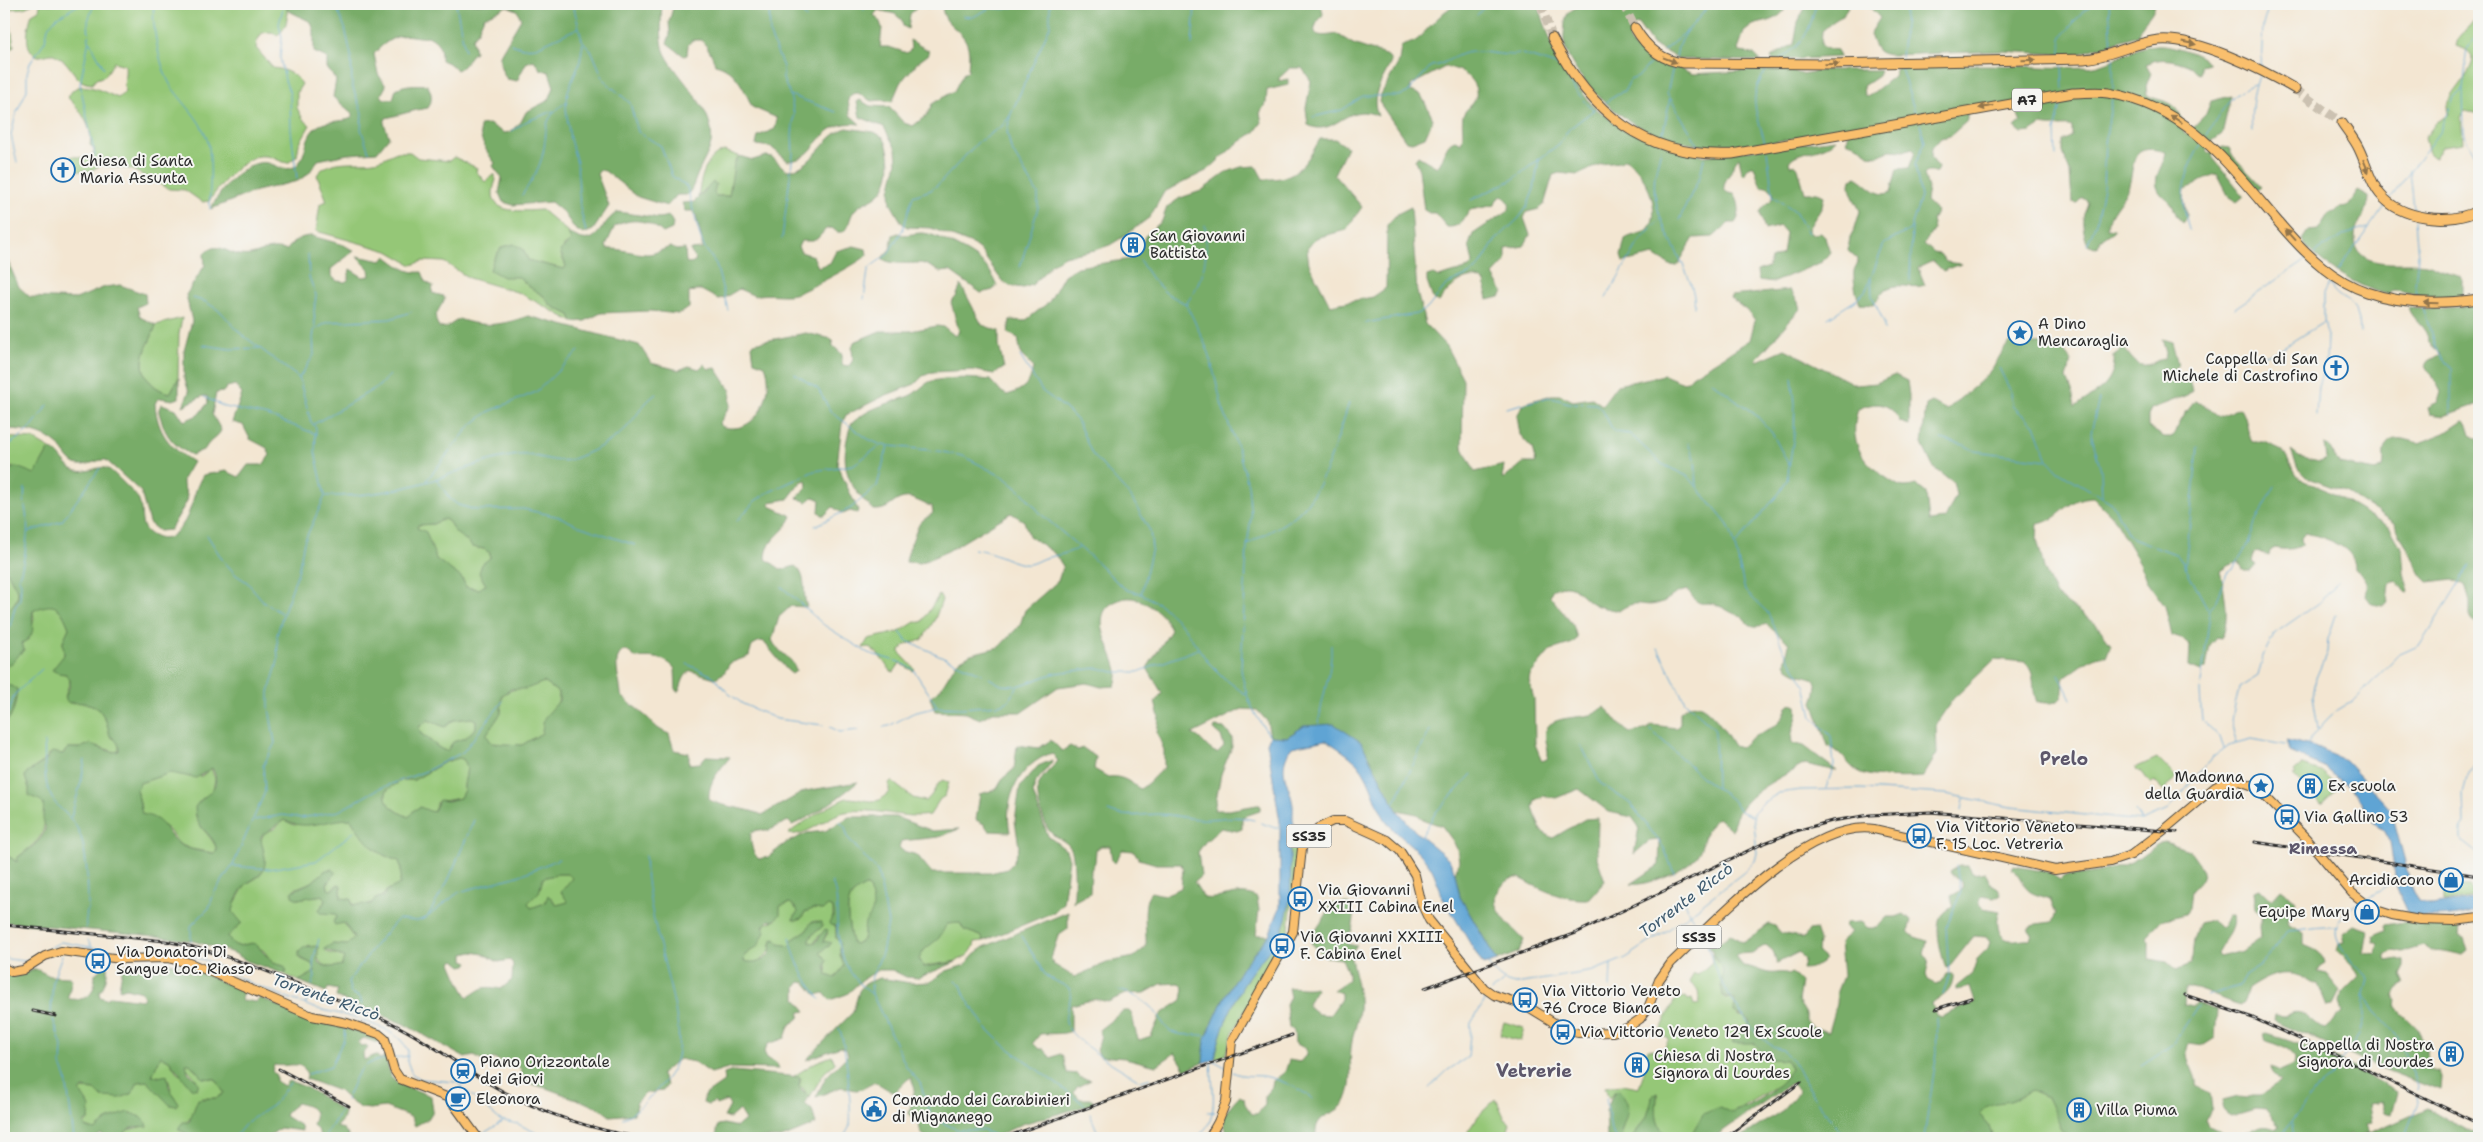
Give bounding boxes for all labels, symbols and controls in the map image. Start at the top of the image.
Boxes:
one-way arrow [2181,39,2196,47]
one-way arrow [1663,56,1678,64]
one-way arrow [2022,56,2038,64]
one-way arrow [1824,60,1840,68]
road number: A7 [2012,88,2042,112]
one-way arrow [1977,104,1993,112]
one-way arrow [2170,114,2183,124]
place label: Chiesa di Santa Maria Assunta [80,151,194,188]
church icon: Chiesa di Santa Maria Assunta [50,157,76,183]
one-way arrow [2363,159,2371,173]
place label: San Giovanni Battista [1150,226,1246,263]
one-way arrow [2284,228,2295,241]
building icon: San Giovanni Battista [1120,232,1146,258]
one-way arrow [2422,299,2438,307]
place label: A Dino Mencaraglia [2038,314,2129,351]
place icon: A Dino Mencaraglia [2007,320,2033,346]
place label: Cappella di San Michele di Castrofino [2163,349,2318,386]
church icon: Cappella di San Michele di Castrofino [2323,355,2349,381]
district label: Prelo [2040,747,2088,771]
place label: Madonna della Guardia [2145,767,2245,804]
place icon: Madonna della Guardia [2248,773,2274,799]
building icon: Ex scuola [2297,773,2323,799]
place label: Ex scuola [2328,776,2397,796]
bus stop icon: Via Gallino 53 [2274,804,2300,830]
place label: Via Gallino 53 [2304,807,2408,827]
place label: Via Vittorio Veneto F. 15 Loc. Vetreria [1936,817,2075,854]
bus stop icon: Via Vittorio Veneto F. 15 Loc. Vetreria [1906,823,1932,849]
road number: SS35 [1286,824,1332,848]
district label: Rimessa [2289,838,2357,859]
water label: Torrente Riccò [1635,858,1738,942]
shop icon: Arcidiacono [2438,867,2464,893]
place label: Arcidiacono [2349,870,2434,890]
place label: Via Giovanni XXIII Cabina Enel [1318,880,1454,917]
bus stop icon: Via Giovanni XXIII Cabina Enel [1287,886,1313,912]
shop icon: Equipe Mary [2354,899,2380,925]
place label: Equipe Mary [2259,902,2350,922]
road number: SS35 [1676,926,1722,949]
place label: Via Giovanni XXIII F. Cabina Enel [1300,927,1443,964]
bus stop icon: Via Giovanni XXIII F. Cabina Enel [1269,933,1295,959]
place label: Via Donatori Di Sangue Loc. Riasso [116,942,254,979]
bus stop icon: Via Donatori Di Sangue Loc. Riasso [85,948,111,974]
water label: Torrente Riccò [269,969,383,1025]
place label: Via Vittorio Veneto 76 Croce Bianca [1542,981,1681,1018]
bus stop icon: Via Vittorio Veneto 76 Croce Bianca [1512,987,1538,1013]
bus stop icon: Via Vittorio Veneto 129 Ex Scuole [1550,1019,1576,1045]
place label: Via Vittorio Veneto 129 Ex Scuole [1580,1022,1823,1042]
place label: Cappella di Nostra Signora di Lourdes [2298,1035,2435,1072]
building icon: Cappella di Nostra Signora di Lourdes [2438,1041,2464,1067]
place label: Chiesa di Nostra Signora di Lourdes [1654,1046,1790,1083]
place label: Piano Orizzontale dei Giovi [480,1052,610,1089]
building icon: Chiesa di Nostra Signora di Lourdes [1624,1052,1650,1078]
station icon: Piano Orizzontale dei Giovi [450,1058,476,1084]
district label: Vetrerie [1496,1059,1572,1083]
cafe icon: Eleonora [445,1086,471,1112]
place label: Eleonora [476,1089,541,1109]
place label: Comando dei Carabinieri di Mignanego [892,1090,1070,1127]
public building icon: Comando dei Carabinieri di Mignanego [861,1096,887,1122]
building icon: Villa Piuma [2066,1097,2092,1123]
place label: Villa Piuma [2096,1100,2178,1120]

